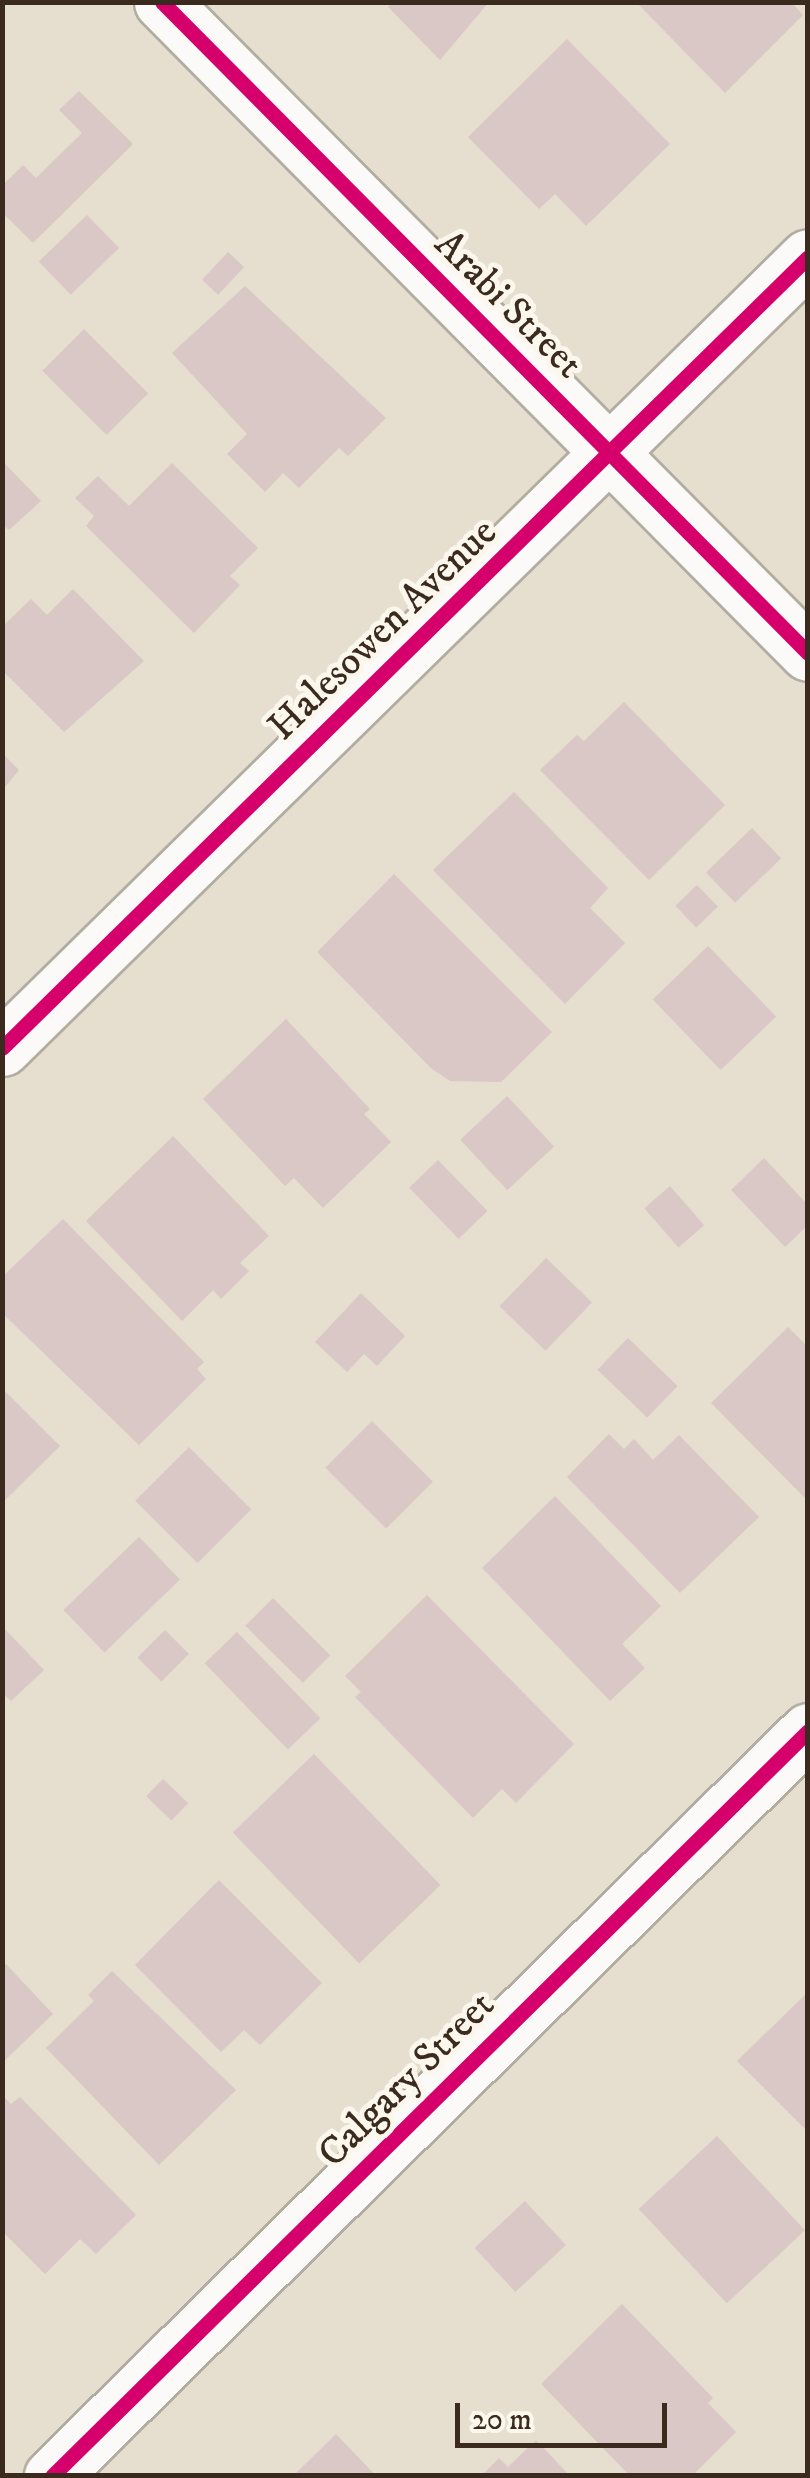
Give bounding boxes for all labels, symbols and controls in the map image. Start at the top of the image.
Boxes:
street label: Arabi Street [424,221,592,389]
street label: Halesowen Avenue [259,509,507,751]
street label: Calgary Street [309,1982,505,2178]
scale bar [460,2383,672,2445]
text: 20 m [472,2402,532,2439]

